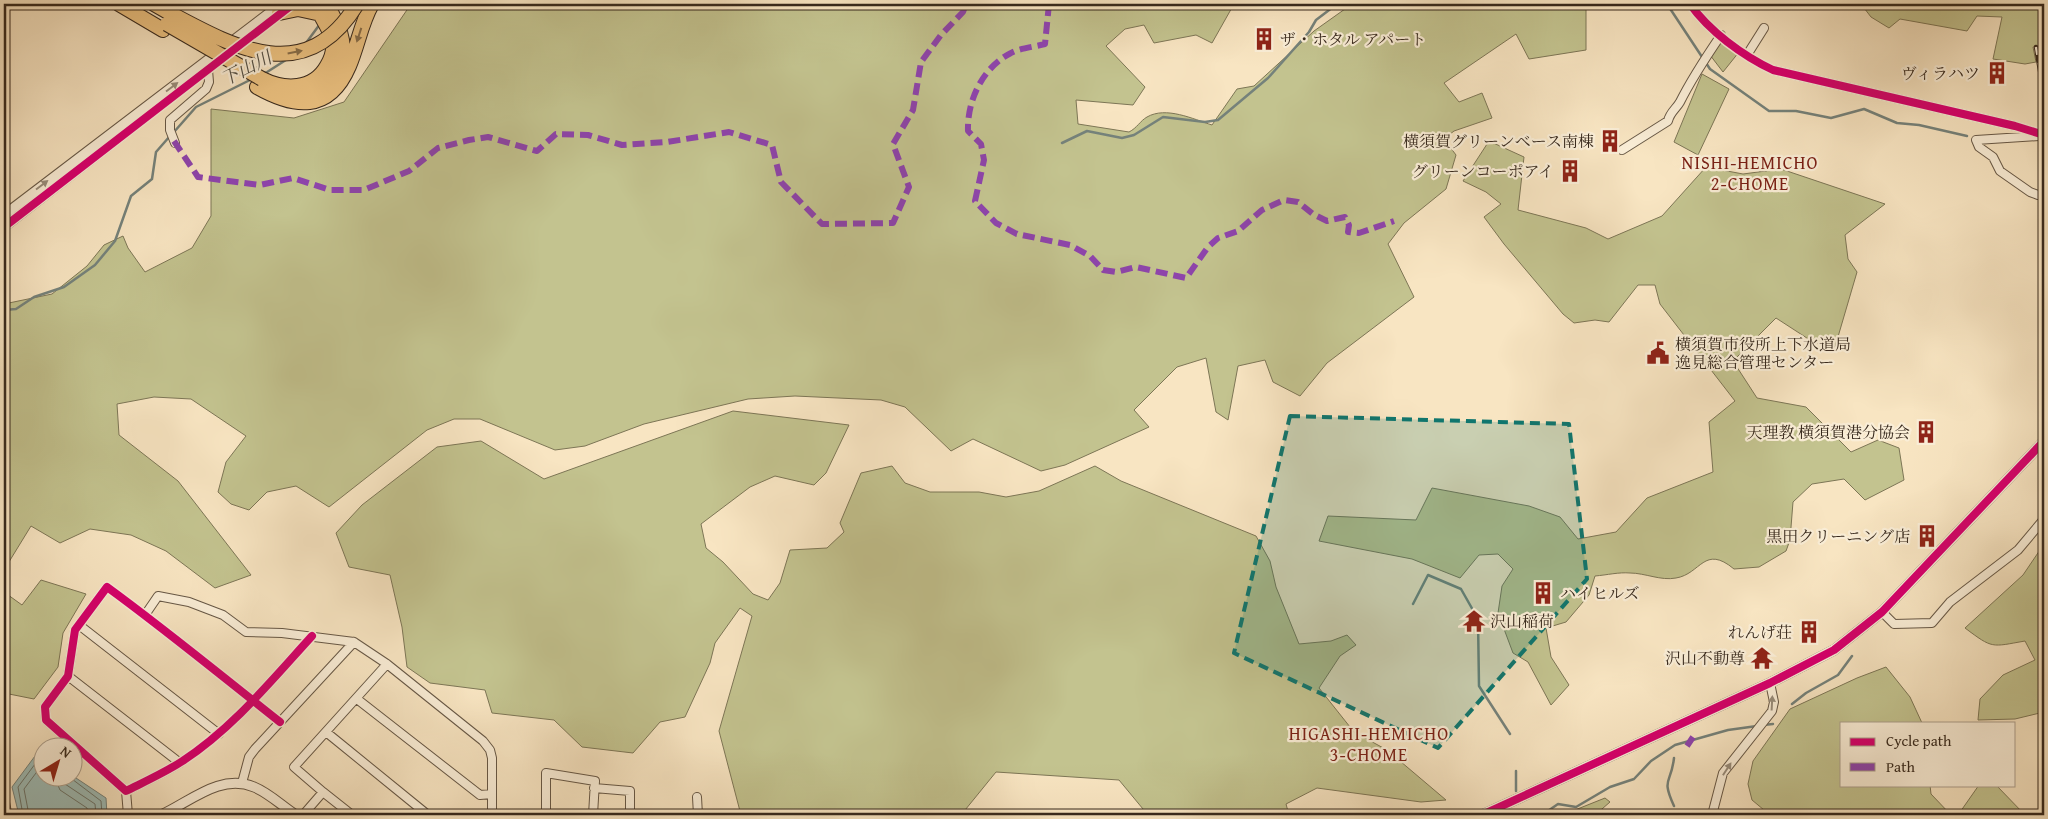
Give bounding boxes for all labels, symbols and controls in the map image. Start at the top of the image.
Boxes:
building icon: ザ・ホタル アパート [1251,26,1277,52]
one-way arrow [355,27,363,42]
place label: ザ・ホタル アパート [1280,27,1426,51]
water label: 下山川 [216,43,278,92]
one-way arrow [287,48,303,56]
building icon: ヴィラハツ [1984,60,2010,86]
place label: ヴィラハツ [1901,61,1980,85]
one-way arrow [165,81,178,92]
building icon: 横須賀グリーンベース南棟 [1597,128,1623,154]
place label: 横須賀グリーンベース南棟 [1403,129,1594,153]
district label: NISHI-HEMICHO 2-CHOME [1682,149,1818,197]
building icon: グリーンコーポアイ [1557,158,1583,184]
place label: グリーンコーポアイ [1412,159,1554,183]
one-way arrow [36,180,49,191]
place label: 横須賀市役所上下水道局 逸見総合管理センター [1675,332,1851,374]
public building icon: 横須賀市役所上下水道局 逸見総合管理センター [1645,340,1671,366]
building icon: 天理教 横須賀港分協会 [1913,419,1939,445]
place label: 天理教 横須賀港分協会 [1746,420,1910,444]
building icon: 黒田クリーニング店 [1914,523,1940,549]
place label: 黒田クリーニング店 [1766,524,1910,548]
building icon: ハイヒルズ [1530,580,1556,606]
place label: ハイヒルズ [1560,581,1640,605]
temple icon: 沢山稲荷 [1461,608,1487,634]
place label: 沢山稲荷 [1490,609,1554,633]
building icon: れんげ荘 [1796,619,1822,645]
place label: れんげ荘 [1728,620,1792,644]
temple icon: 沢山不動尊 [1749,645,1775,671]
place label: 沢山不動尊 [1665,646,1745,670]
one-way arrow [1769,694,1777,710]
district label: HIGASHI-HEMICHO 3-CHOME [1289,720,1449,768]
legend [1840,722,2016,786]
text: Cycle path [1886,730,1952,751]
north arrow [32,736,82,786]
text: N [56,741,76,763]
text: Path [1886,756,1915,777]
one-way arrow [1722,763,1731,776]

